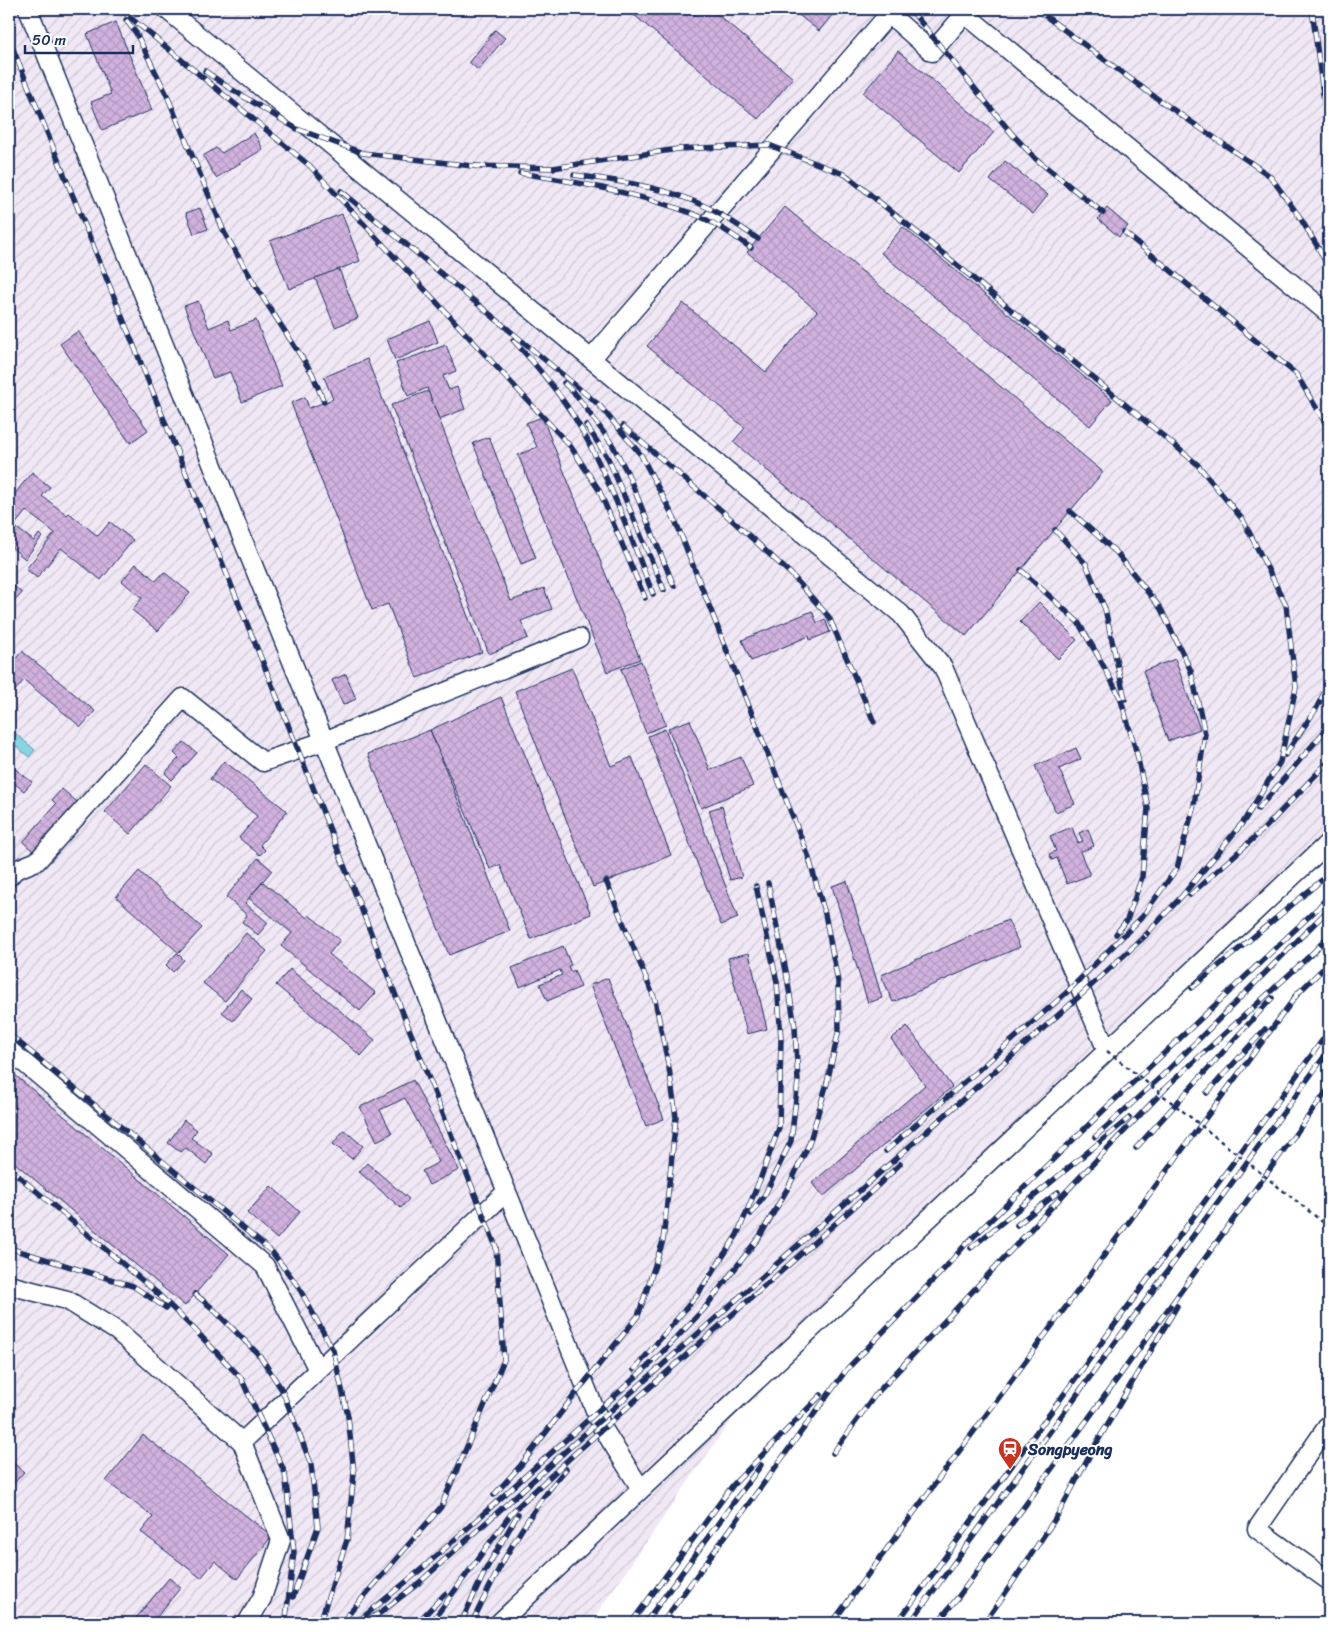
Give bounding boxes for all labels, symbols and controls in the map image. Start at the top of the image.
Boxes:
scale bar [25,22,132,54]
text: 50 m [32,27,67,53]
place label: Songpyeong [1027,1435,1112,1464]
station icon: Songpyeong [997,1436,1023,1470]

